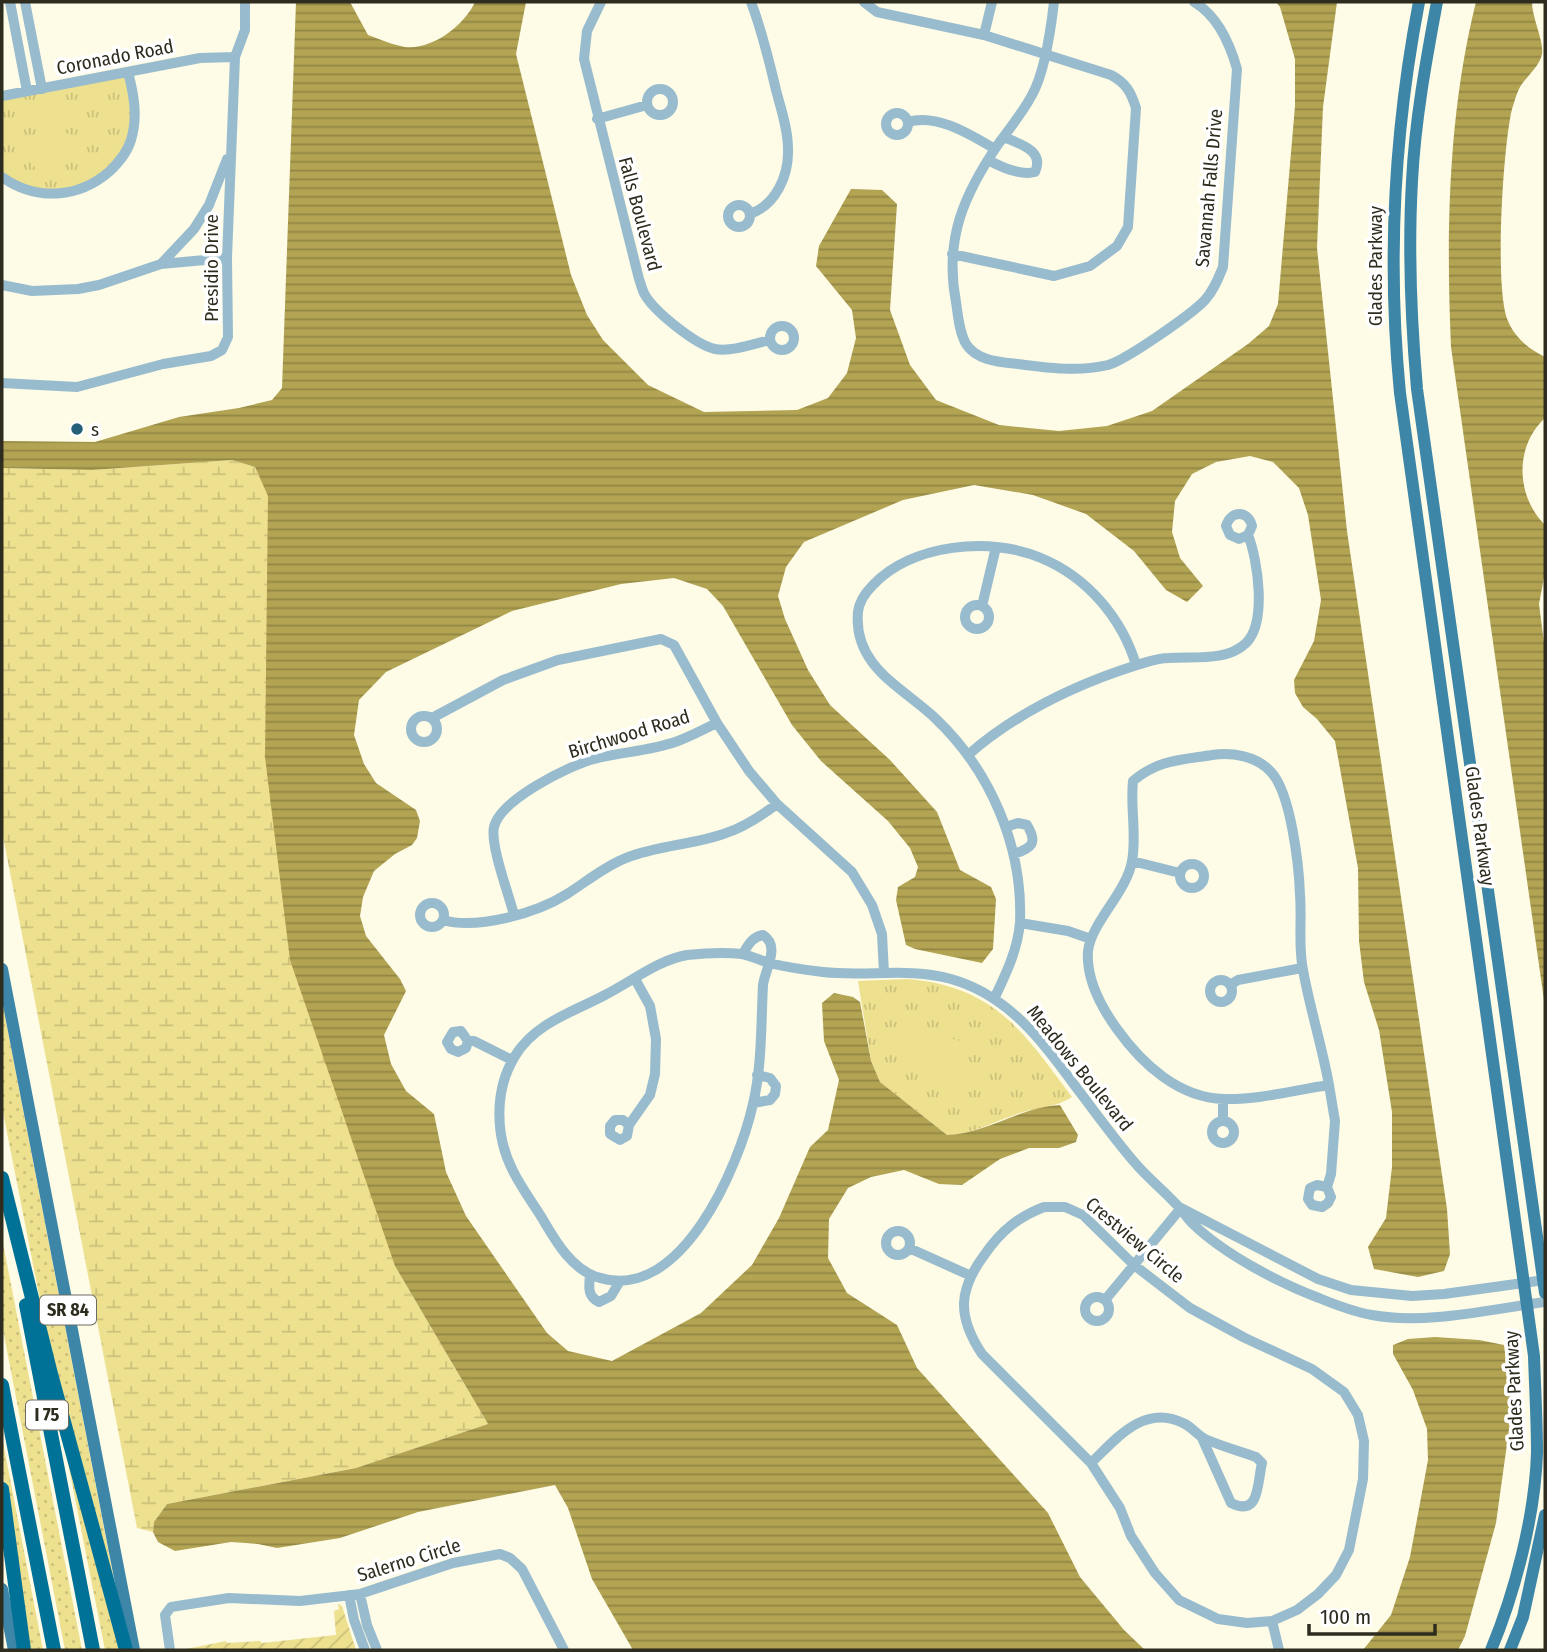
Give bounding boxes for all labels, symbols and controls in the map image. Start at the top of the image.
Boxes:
street label: Coronado Road [55,34,175,80]
street label: Savannah Falls Drive [1191,108,1227,268]
street label: Falls Boulevard [614,154,666,274]
street label: Glades Parkway [1364,205,1387,326]
street label: Presidio Drive [200,214,223,322]
place label: s [91,418,99,441]
marker: s [69,421,85,437]
street label: Birchwood Road [565,705,693,763]
street label: Glades Parkway [1460,765,1500,888]
street label: Meadows Boulevard [1022,1000,1138,1136]
street label: Crestview Circle [1081,1192,1189,1288]
road number: SR 84 [40,1296,96,1324]
street label: Glades Parkway [1499,1330,1529,1452]
road number: I 75 [26,1400,68,1430]
street label: Salerno Circle [355,1533,463,1587]
scale bar [1309,1592,1435,1636]
text: 100 m [1320,1604,1371,1630]

